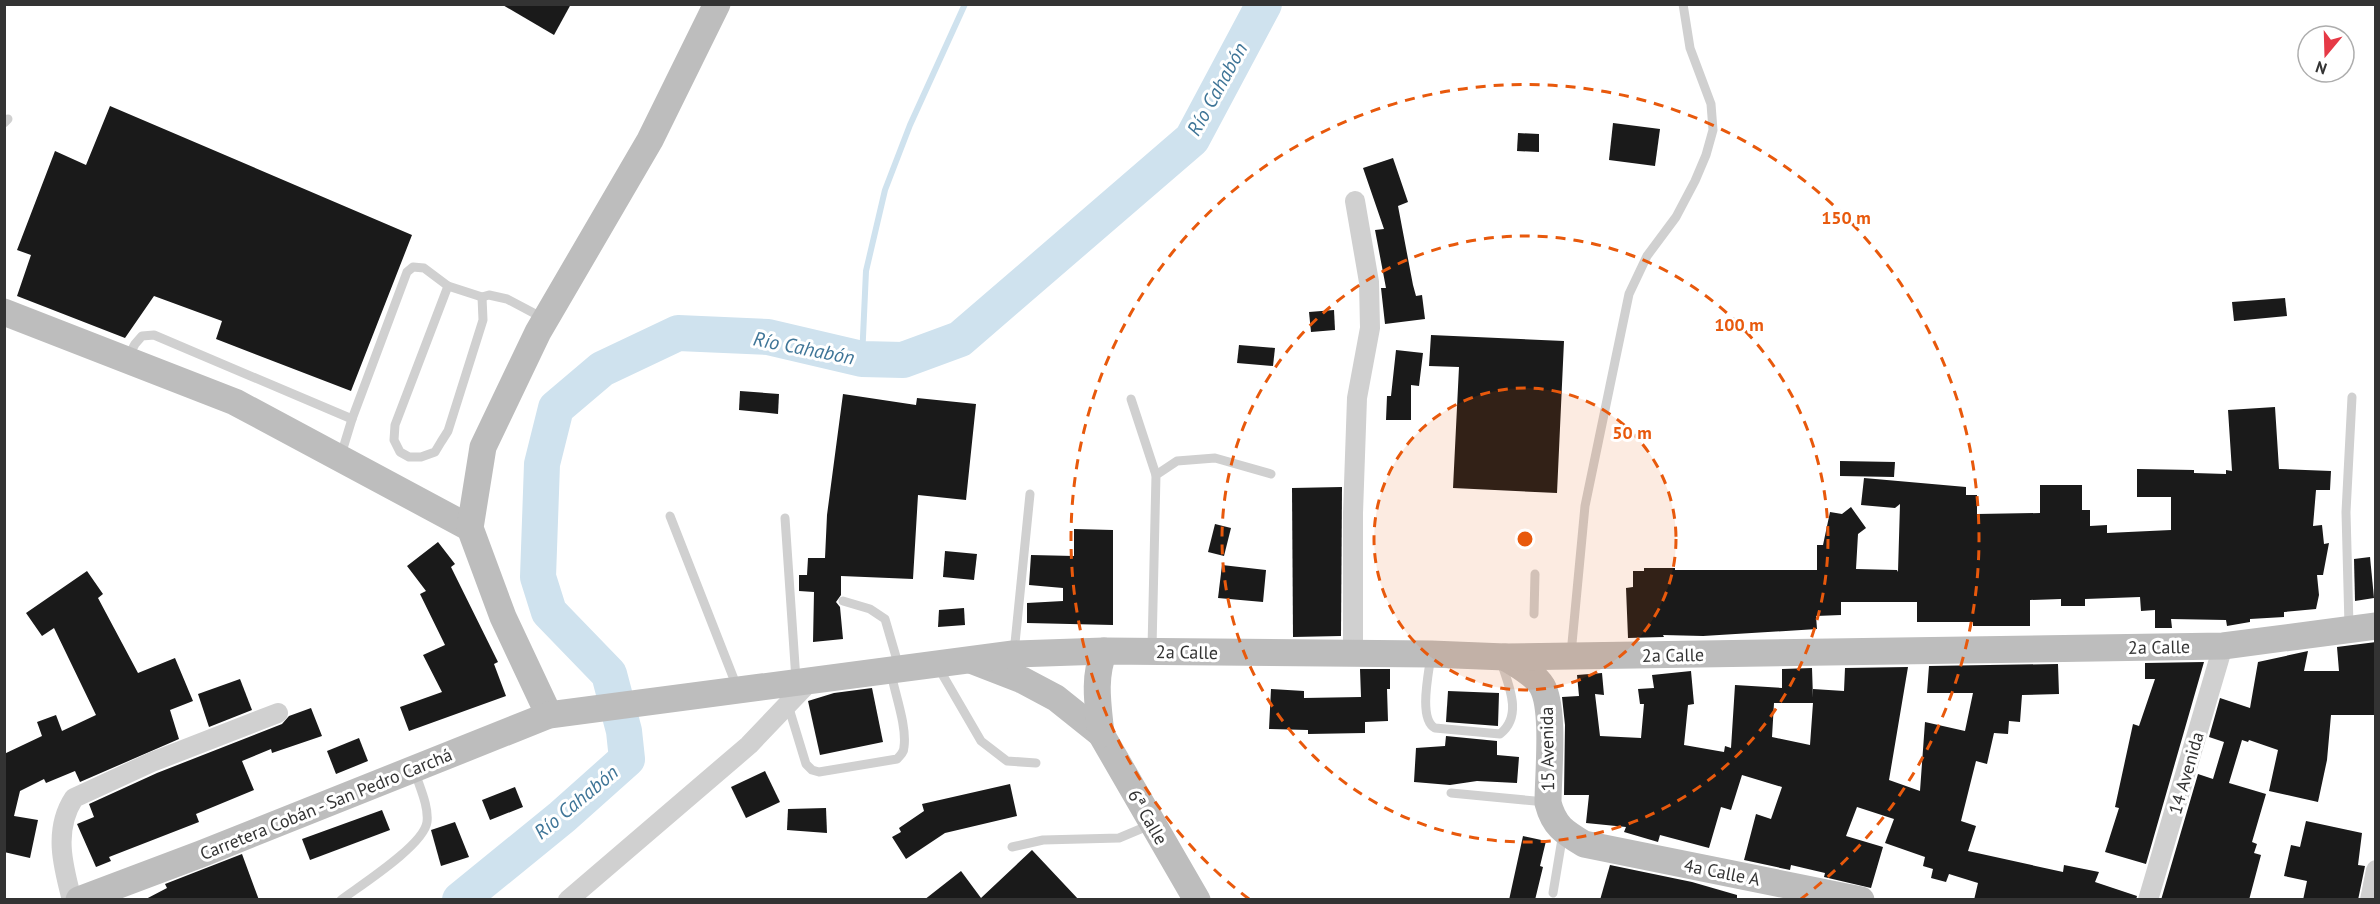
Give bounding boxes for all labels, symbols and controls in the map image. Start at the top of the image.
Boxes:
north arrow [2296,24,2356,84]
water label: Río Cahabón [1181,38,1253,140]
text: N [2313,57,2329,79]
text: 150 m [1821,206,1871,229]
text: 100 m [1714,313,1764,336]
water label: Río Cahabón [751,325,857,371]
text: 50 m [1612,421,1652,444]
centre of rings [1515,529,1535,549]
street label: 2a Calle [2128,635,2190,659]
street label: 2a Calle [1156,640,1218,664]
street label: 2a Calle [1642,643,1704,667]
street label: 15 Avenida [1535,706,1559,792]
street label: 14 Avenida [2163,729,2209,817]
street label: Carretera Cobán - San Pedro Carchá [196,743,456,865]
water label: Río Cahabón [528,759,624,845]
street label: 6ª Calle [1123,785,1173,849]
street label: 4a Calle A [1682,853,1762,891]

